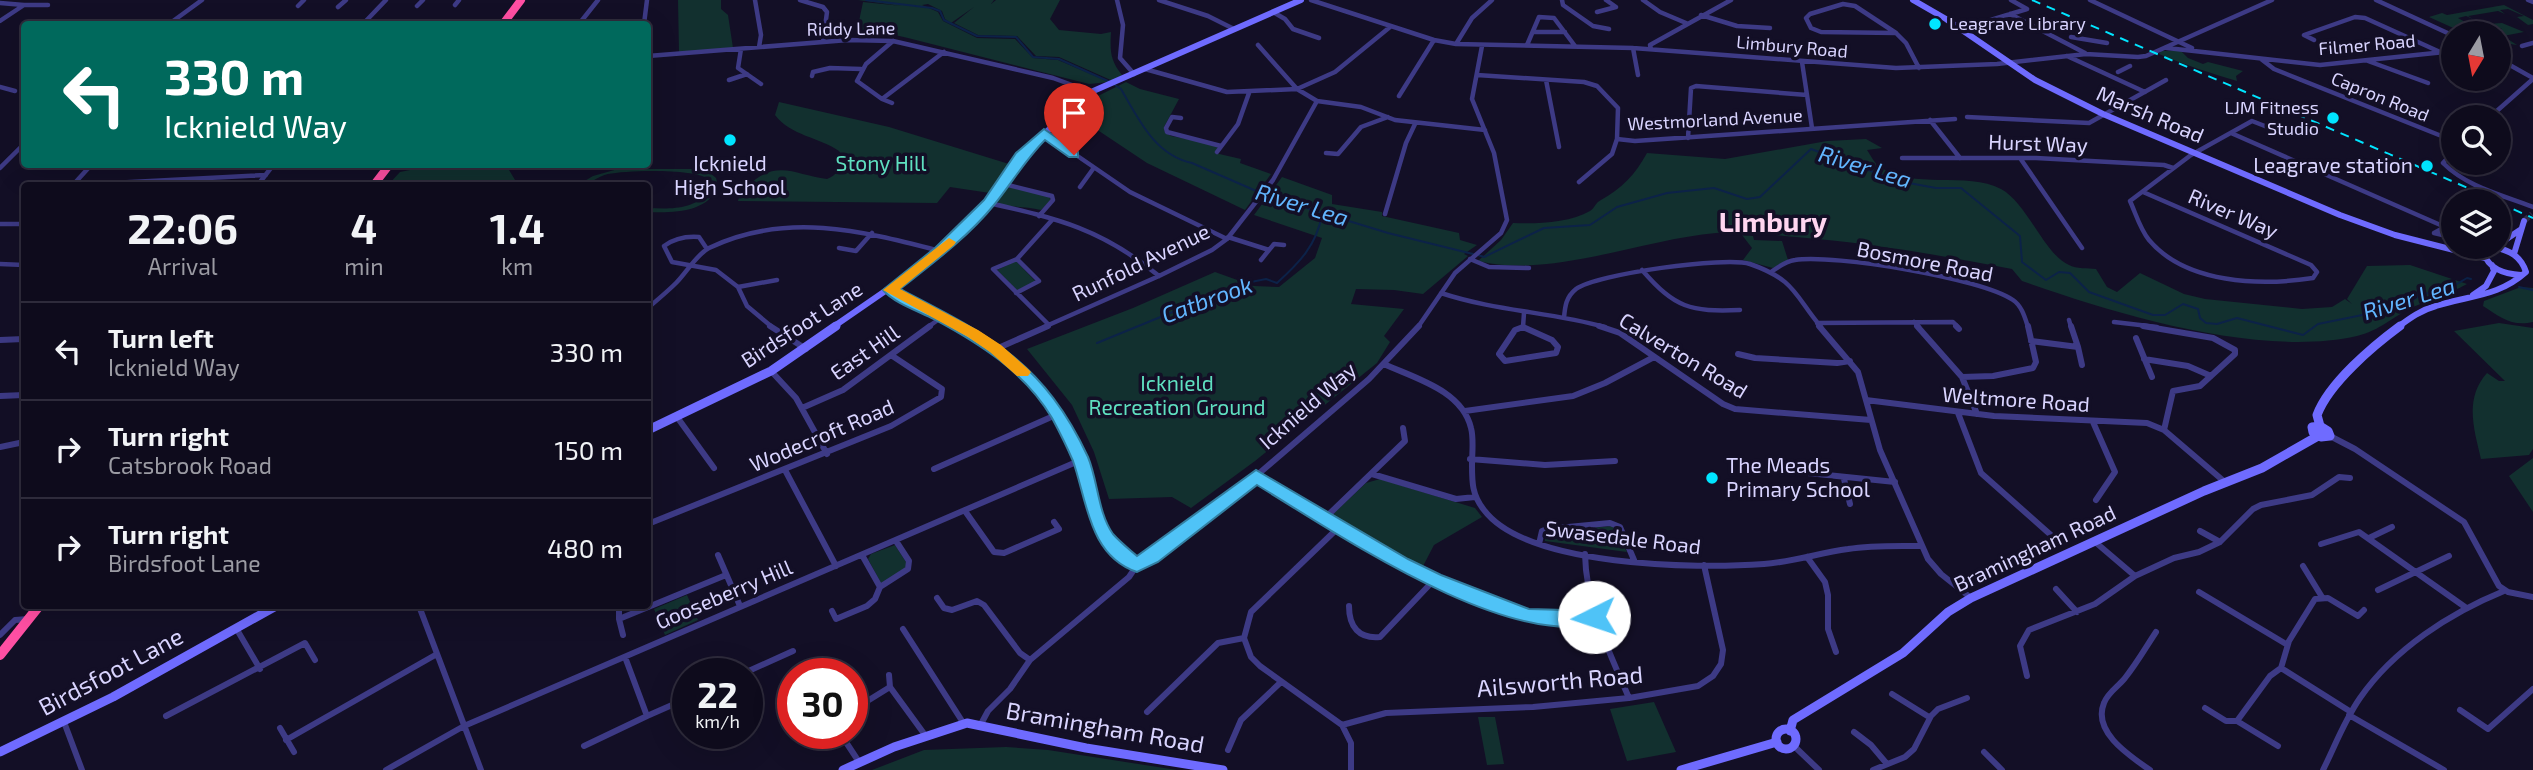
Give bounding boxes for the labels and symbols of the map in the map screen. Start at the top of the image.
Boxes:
place label: Leagrave Library [1949,12,2086,34]
street label: Riddy Lane [806,16,895,40]
marker: Leagrave Library [1927,16,1943,32]
north arrow [2441,21,2511,91]
street label: Filmer Road [2318,29,2416,59]
street label: Limbury Road [1735,30,1849,62]
street label: Capron Road [2328,66,2433,126]
street label: Marsh Road [2093,80,2208,147]
pin [1044,83,1104,155]
place label: LJM Fitness Studio [2224,96,2319,139]
street label: Westmorland Avenue [1627,103,1803,135]
marker: LJM Fitness Studio [2325,110,2341,126]
street label: Hurst Way [1988,128,2088,157]
marker: Icknield High School [722,132,738,148]
water label: River Lea [1816,139,1915,193]
place label: Icknield High School [674,150,787,199]
park label: Stony Hill [836,150,927,175]
place label: Leagrave station [2253,152,2413,177]
marker: Leagrave station [2419,158,2435,174]
water label: River Lea [1253,177,1352,231]
street label: River Way [2185,183,2282,243]
district label: Limbury [1719,204,1827,238]
street label: Runfold Avenue [1068,218,1213,306]
street label: Bosmore Road [1855,235,1996,286]
water label: Catbrook [1157,270,1256,328]
water label: River Lea [2359,271,2458,325]
street label: Birdsfoot Lane [736,275,866,372]
street label: Calverton Road [1615,307,1752,403]
street label: East Hill [825,319,904,384]
street label: Icknield Way [1253,356,1361,454]
park label: Icknield Recreation Ground [1089,370,1265,419]
street label: Weltmore Road [1942,381,2091,416]
street label: Wodecroft Road [746,393,897,476]
place label: The Meads Primary School [1726,452,1871,501]
marker: The Meads Primary School [1704,470,1720,486]
street label: Bramingham Road [1949,499,2119,596]
street label: Swasedale Road [1544,515,1702,558]
street label: Gooseberry Hill [651,553,796,634]
position arrow [1557,580,1631,654]
street label: Birdsfoot Lane [33,621,187,721]
speed limit sign: 30 [777,658,868,749]
street label: Ailsworth Road [1475,659,1644,702]
street label: Bramingham Road [1004,695,1207,758]

